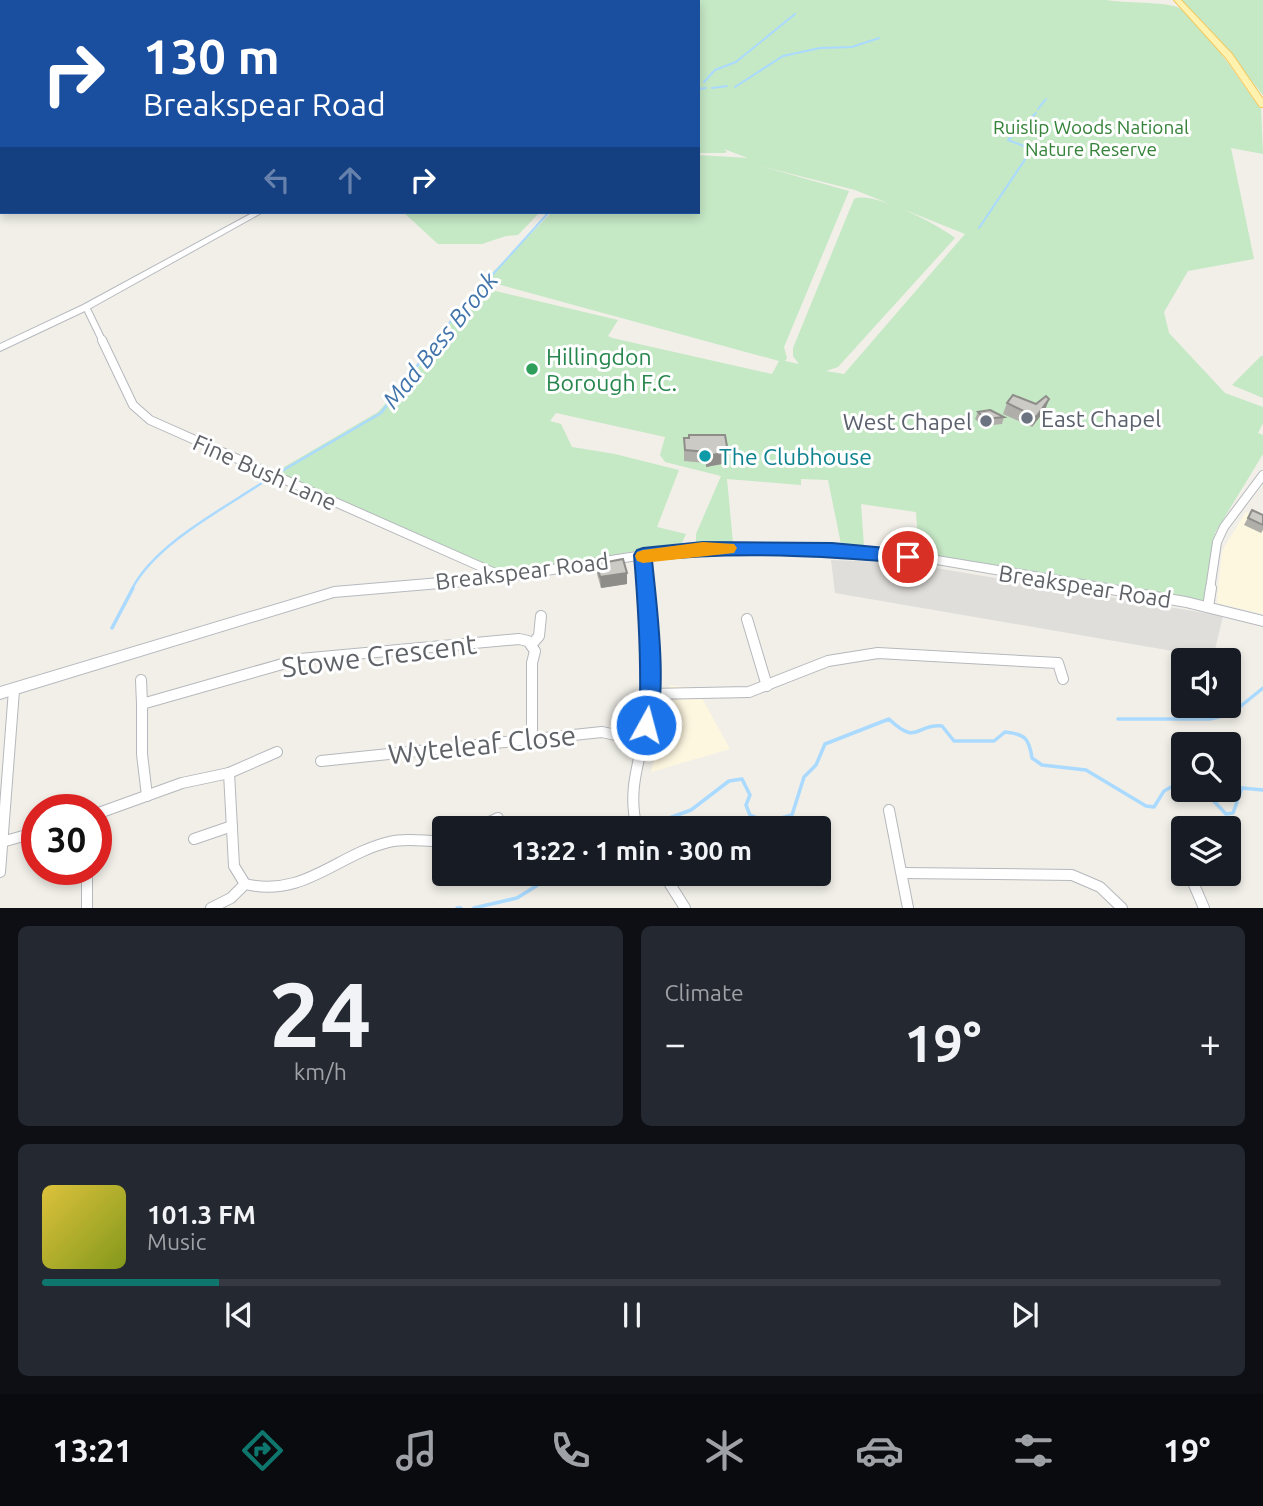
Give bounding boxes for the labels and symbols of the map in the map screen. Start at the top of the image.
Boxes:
park label: Ruislip Woods National Nature Reserve [993,116,1189,160]
water label: Mad Bess Brook [377,266,503,413]
place label: Hillingdon Borough F.C. [546,344,677,395]
marker: Hillingdon Borough F.C. [524,361,540,377]
place label: East Chapel [1041,406,1161,431]
place label: West Chapel [843,409,972,434]
marker: East Chapel [1019,410,1035,426]
marker: West Chapel [978,413,994,429]
street label: Fine Bush Lane [189,429,341,515]
place label: The Clubhouse [719,444,872,469]
marker: The Clubhouse [697,448,713,464]
pin [878,527,938,587]
street label: Breakspear Road [434,548,610,594]
street label: Breakspear Road [997,560,1173,612]
street label: Stowe Crescent [280,628,478,682]
position arrow [609,688,683,762]
street label: Wyteleaf Close [387,719,577,769]
speed limit sign: 30 [21,794,112,885]

